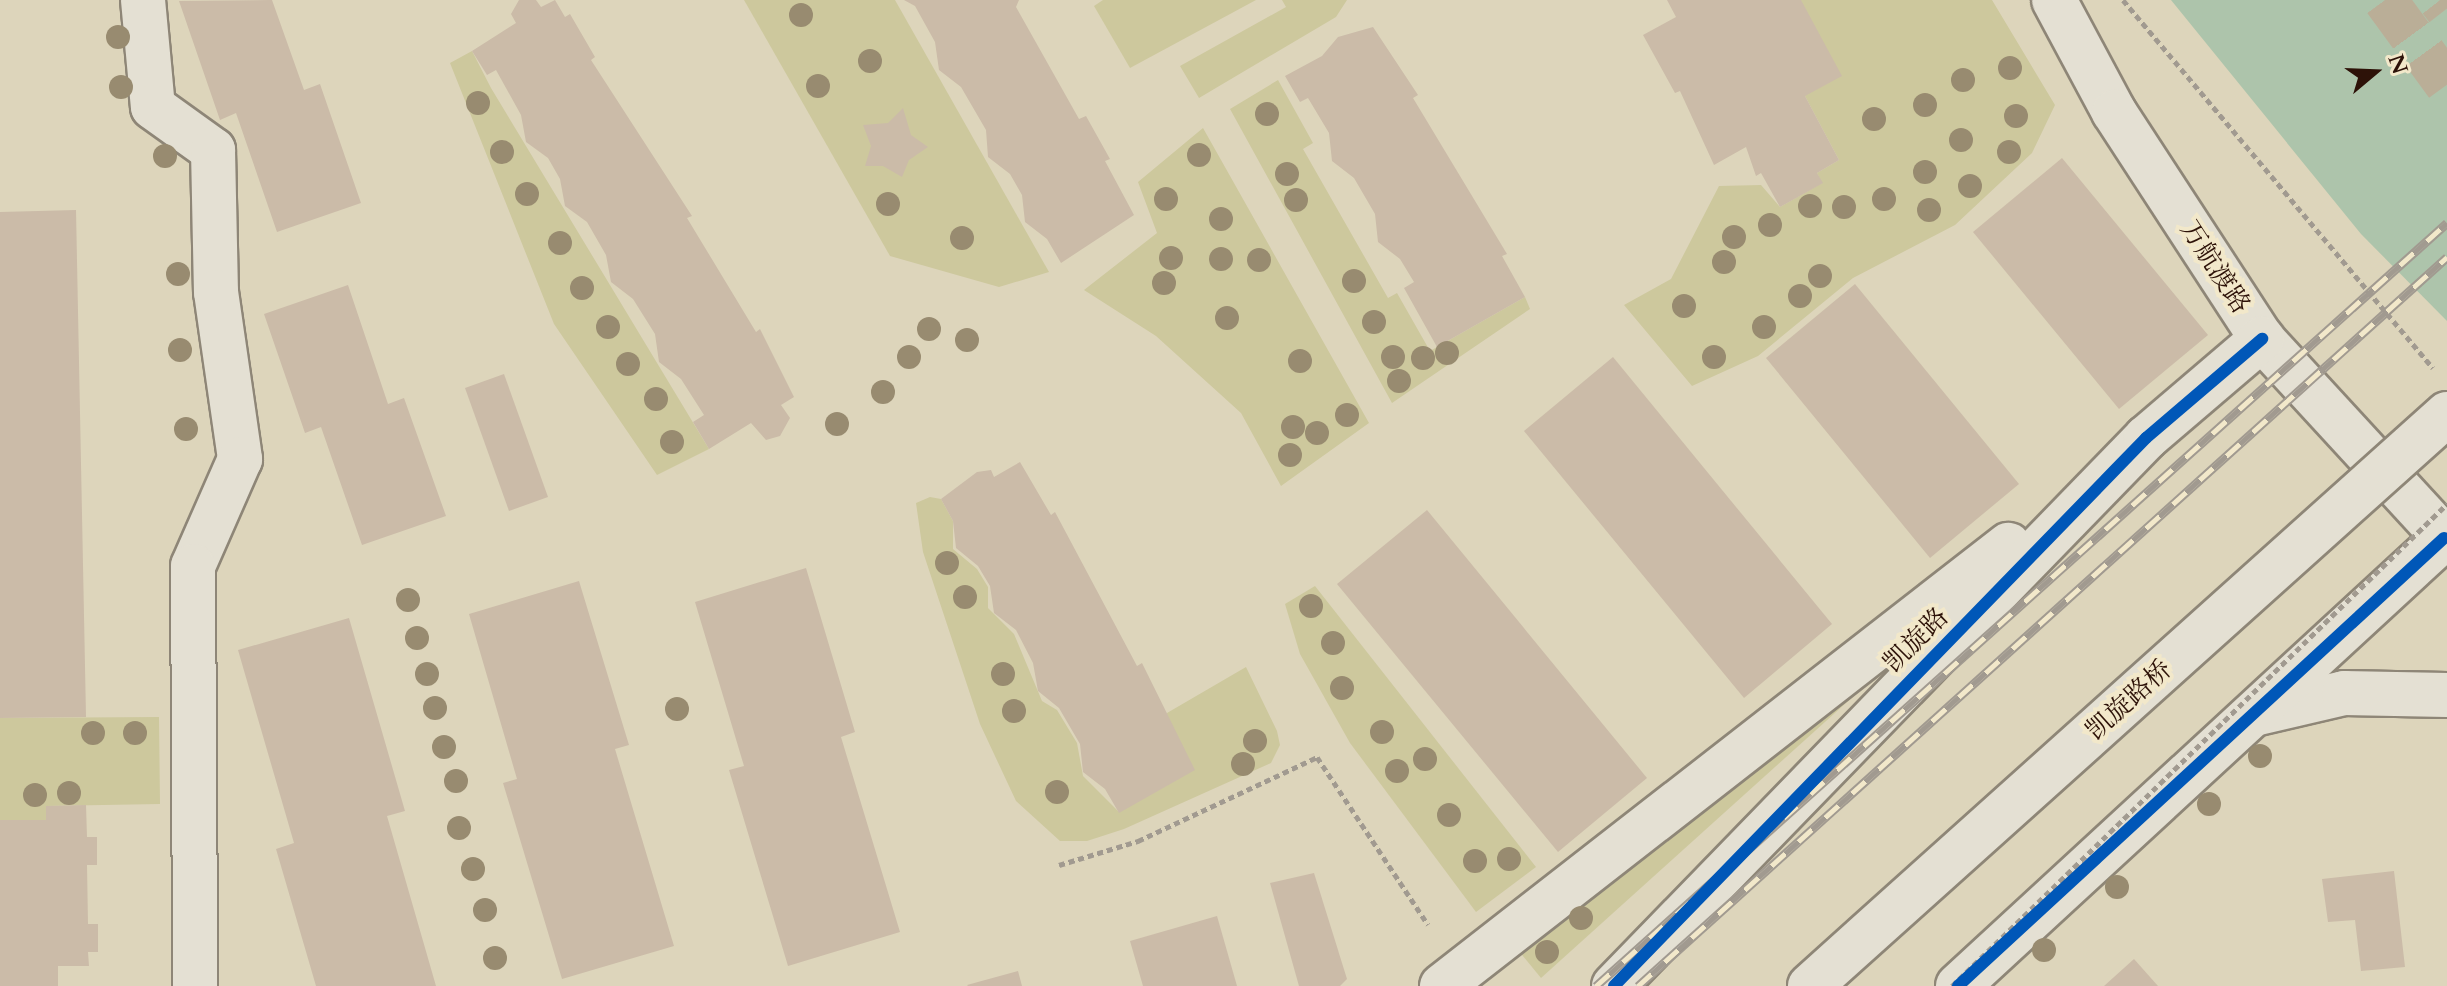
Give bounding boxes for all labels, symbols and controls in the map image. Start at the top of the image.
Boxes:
north arrow [2335,32,2415,112]
text: N [2380,50,2415,78]
street label: 万航渡路 [2174,215,2256,319]
street label: 凯旋路 [1877,601,1955,679]
street label: 凯旋路桥 [2080,654,2178,746]

